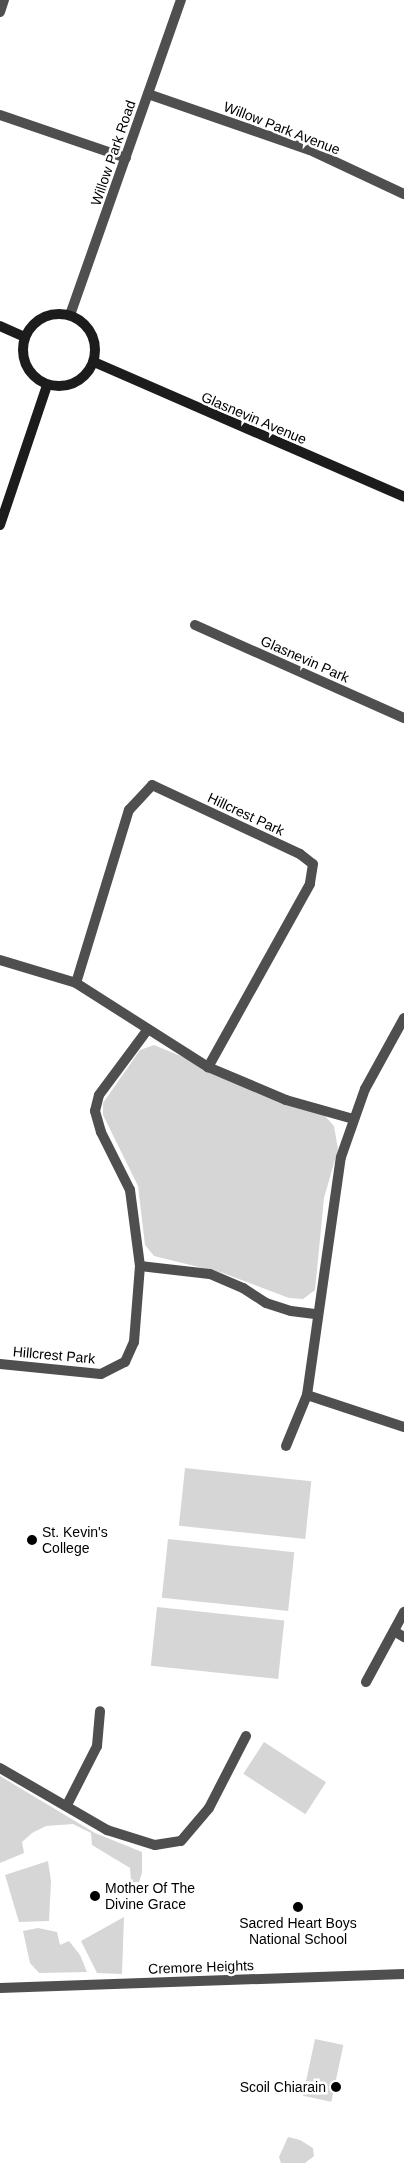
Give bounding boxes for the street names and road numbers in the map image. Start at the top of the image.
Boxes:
street label: Willow Park Road [87,98,139,208]
street label: Willow Park Avenue [221,98,343,158]
street label: Glasnevin Avenue [199,388,309,448]
street label: Glasnevin Park [258,632,352,686]
street label: Hillcrest Park [205,789,287,839]
street label: Hillcrest Park [12,1343,96,1367]
street label: Cremore Heights [148,1957,254,1977]

